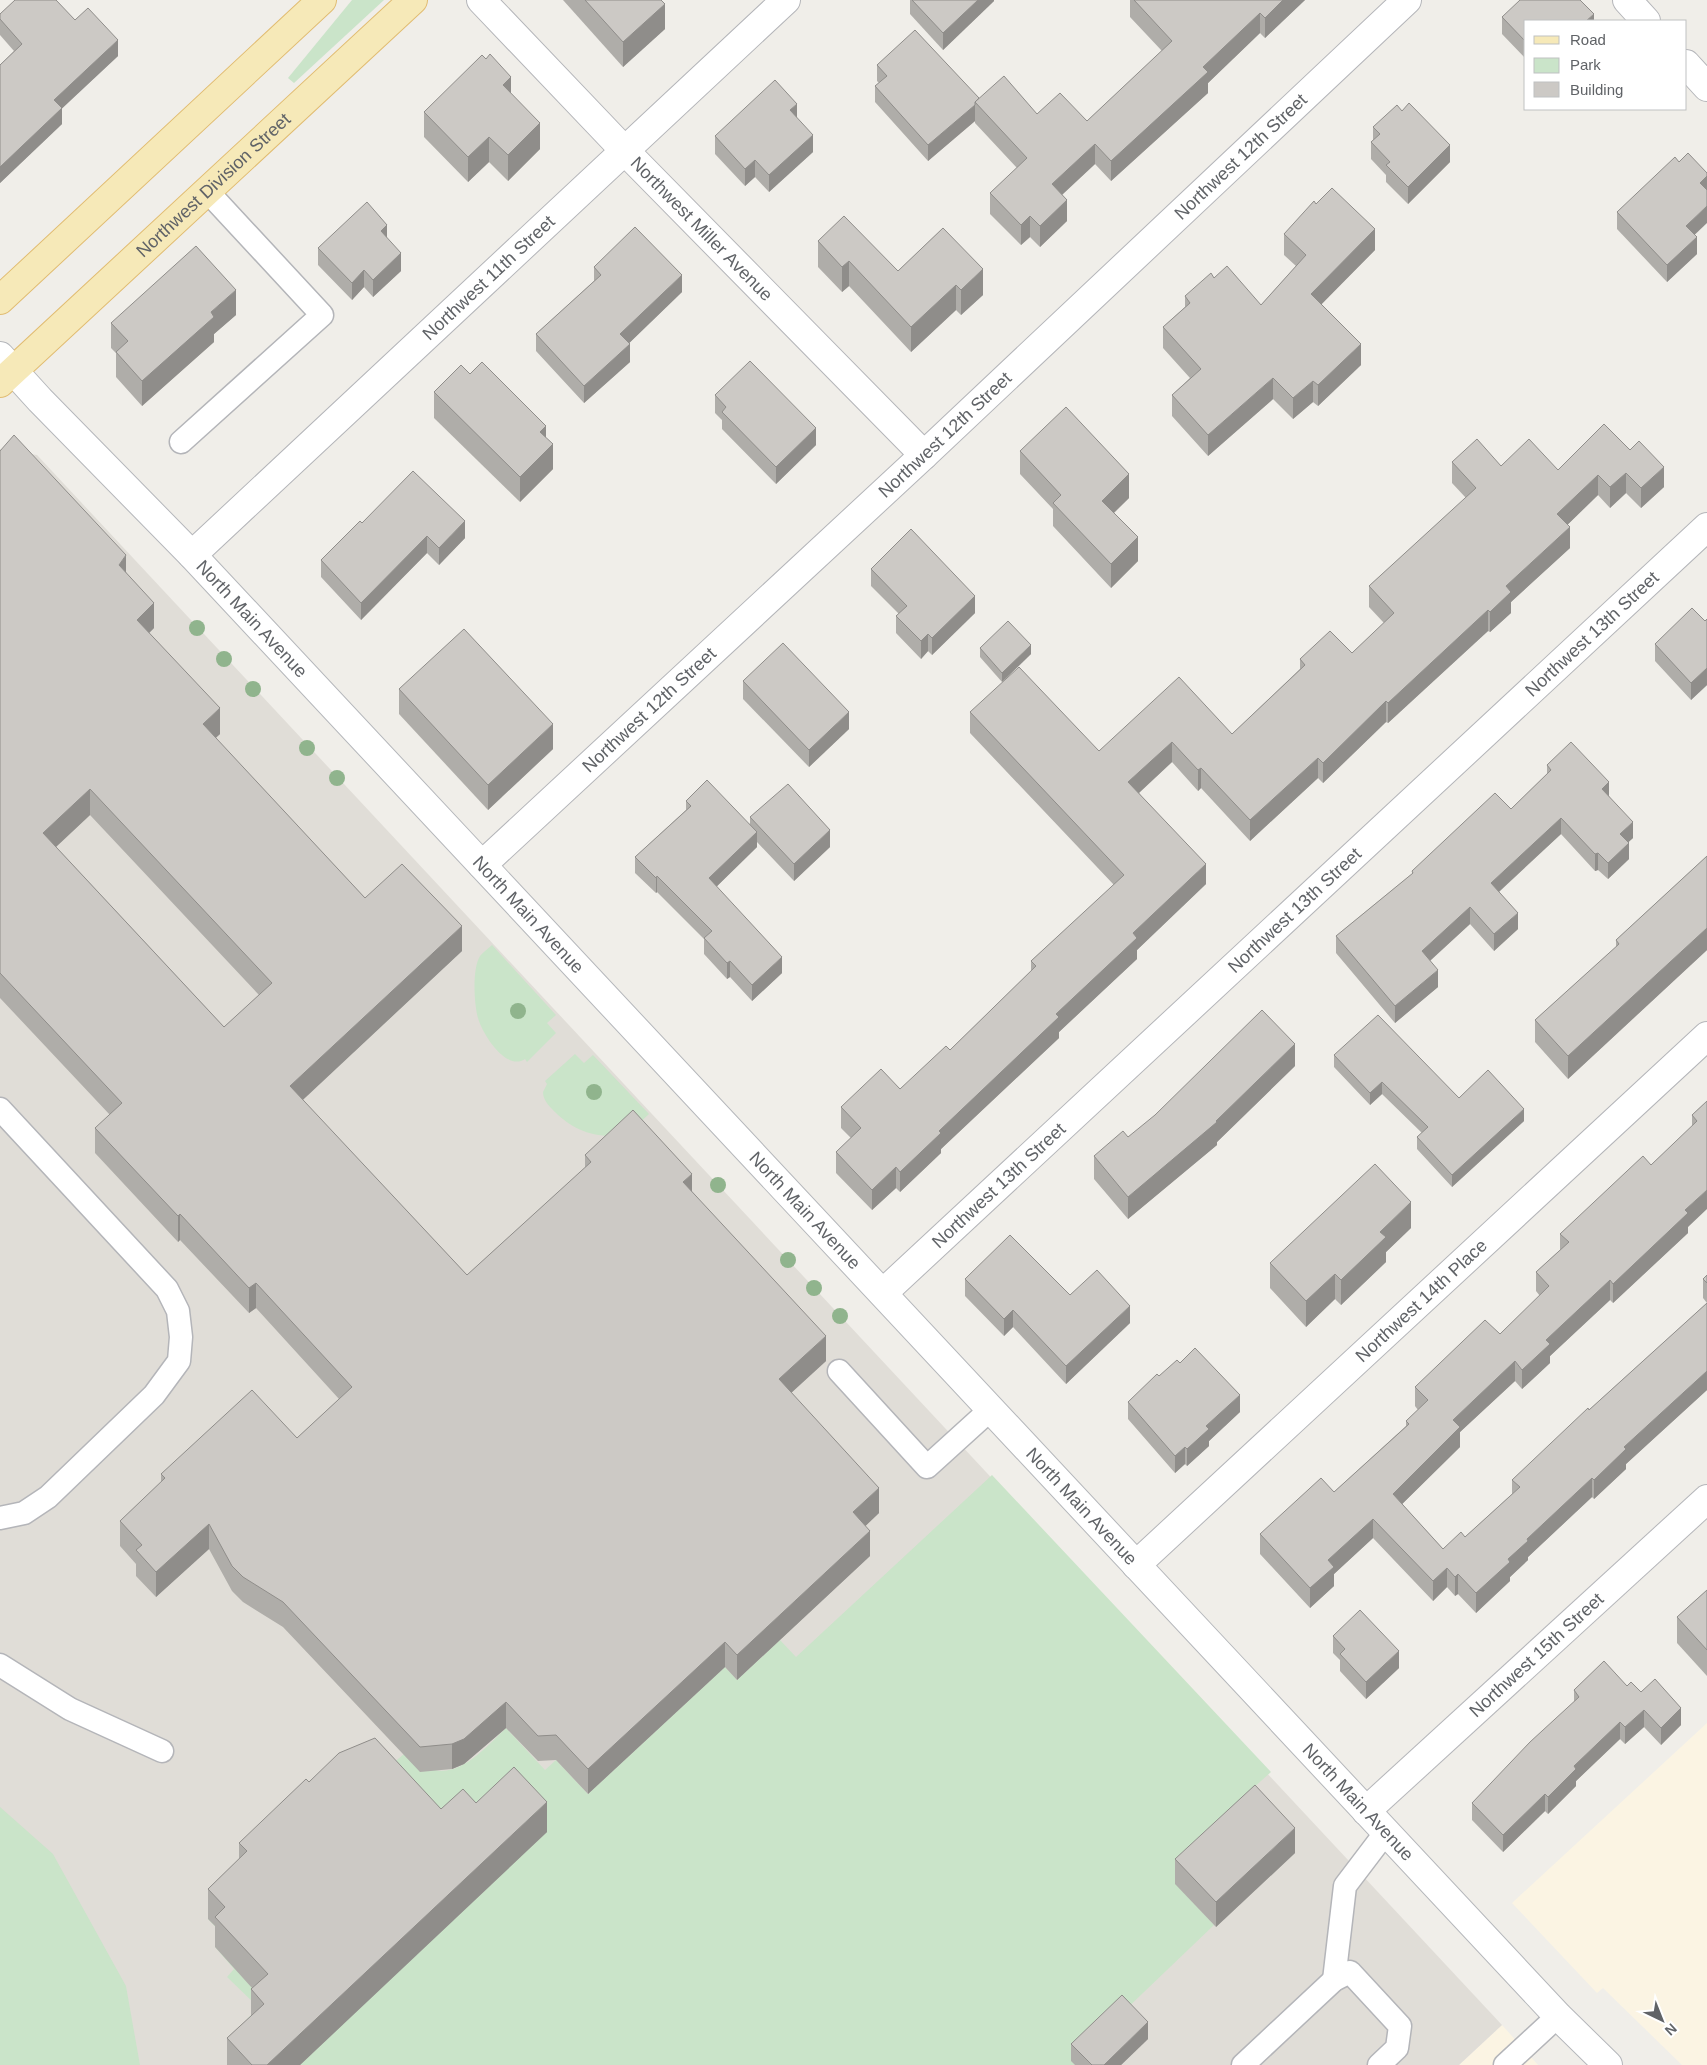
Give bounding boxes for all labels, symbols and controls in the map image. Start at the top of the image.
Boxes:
legend [1524,20,1687,110]
text: Road [1570,31,1606,48]
text: Park [1570,56,1601,73]
text: Building [1570,81,1623,98]
street label: Northwest 12th Street [1170,90,1311,224]
street label: Northwest Division Street [132,109,294,261]
street label: Northwest Miller Avenue [627,153,777,305]
street label: Northwest 11th Street [419,211,559,344]
street label: Northwest 12th Street [875,368,1015,502]
street label: North Main Avenue [192,556,311,682]
street label: Northwest 13th Street [1521,567,1663,701]
street label: Northwest 12th Street [578,643,720,777]
street label: Northwest 13th Street [1224,844,1365,977]
street label: North Main Avenue [469,852,588,977]
street label: Northwest 13th Street [928,1119,1069,1252]
street label: North Main Avenue [745,1148,864,1273]
street label: Northwest 14th Place [1352,1235,1491,1366]
street label: North Main Avenue [1022,1444,1141,1569]
street label: Northwest 15th Street [1465,1589,1607,1721]
street label: North Main Avenue [1299,1740,1418,1865]
north arrow [1637,1995,1687,2045]
text: N [1662,2020,1680,2039]

